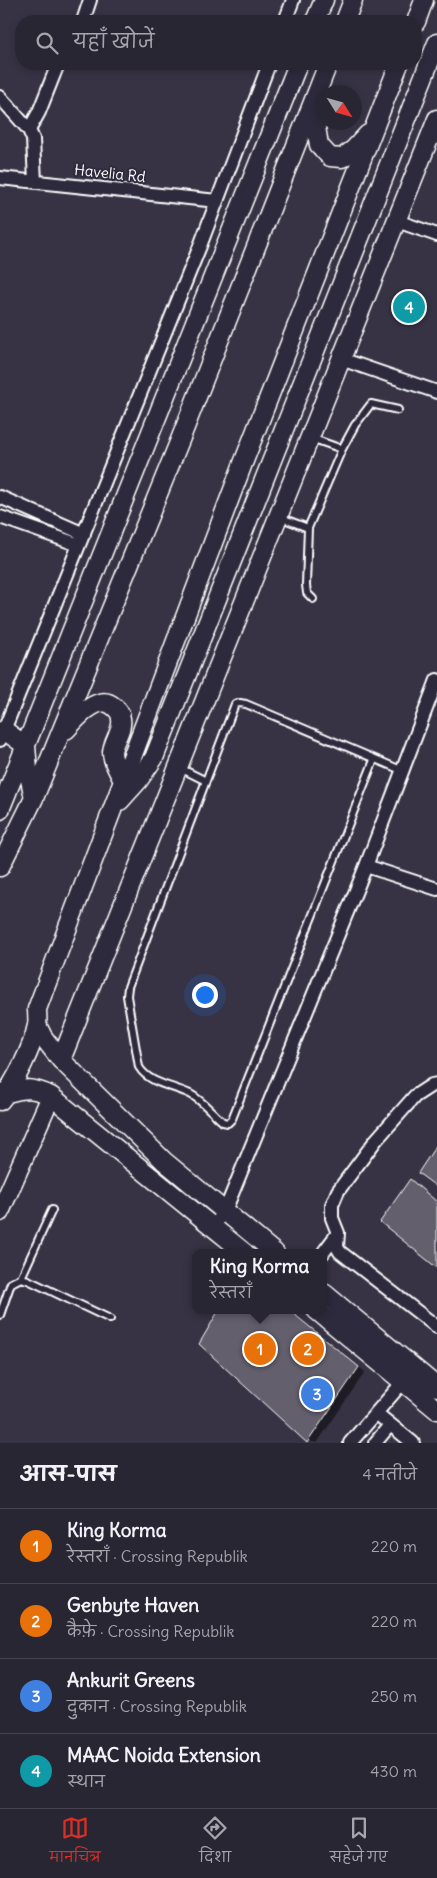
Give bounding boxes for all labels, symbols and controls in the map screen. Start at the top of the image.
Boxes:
search box [15,15,422,70]
icon: search [33,29,61,57]
text: यहाँ खोजें [73,29,154,53]
north arrow [317,85,362,130]
street label: Havelia Rd [73,160,147,186]
pin: 4 [393,288,425,326]
your location [192,982,218,1008]
popup [192,1249,327,1314]
text: King Korma [210,1254,309,1278]
text: रेस्तराँ [210,1282,252,1302]
pin: 1 [244,1330,276,1368]
pin: 2 [292,1330,324,1368]
pin: 3 [301,1375,333,1413]
text: आस-पास [20,1460,117,1487]
text: 4 नतीजे [362,1464,417,1484]
text: King Korma [67,1518,167,1542]
text: 1 [33,1536,39,1556]
text: 220 m [371,1536,417,1556]
text: रेस्तराँ · Crossing Republik [67,1546,248,1566]
text: Genbyte Haven [67,1593,199,1617]
text: 2 [32,1611,40,1631]
text: 220 m [371,1611,417,1631]
text: कैफ़े · Crossing Republik [67,1621,234,1641]
text: Ankurit Greens [67,1668,195,1692]
text: 3 [31,1686,41,1706]
text: 250 m [371,1686,417,1706]
text: दुकान · Crossing Republik [67,1696,247,1716]
text: MAAC Noida Extension [67,1743,261,1767]
text: 4 [31,1761,41,1781]
text: 430 m [370,1761,417,1781]
text: स्थान [67,1771,105,1791]
tab: मानचित्र [49,1814,101,1873]
tab: दिशा [199,1814,231,1873]
tab: सहेजे गए [330,1814,388,1873]

